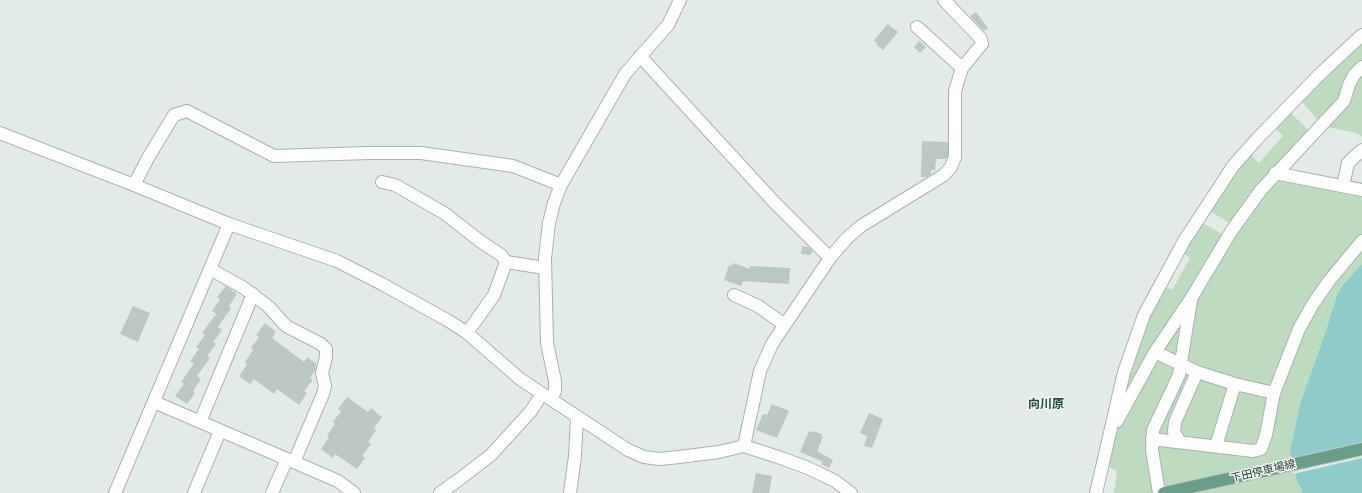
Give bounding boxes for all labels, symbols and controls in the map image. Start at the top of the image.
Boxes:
district label: 向川原 [1028,397,1064,411]
street label: 下田停車場線 [1229,457,1297,485]

